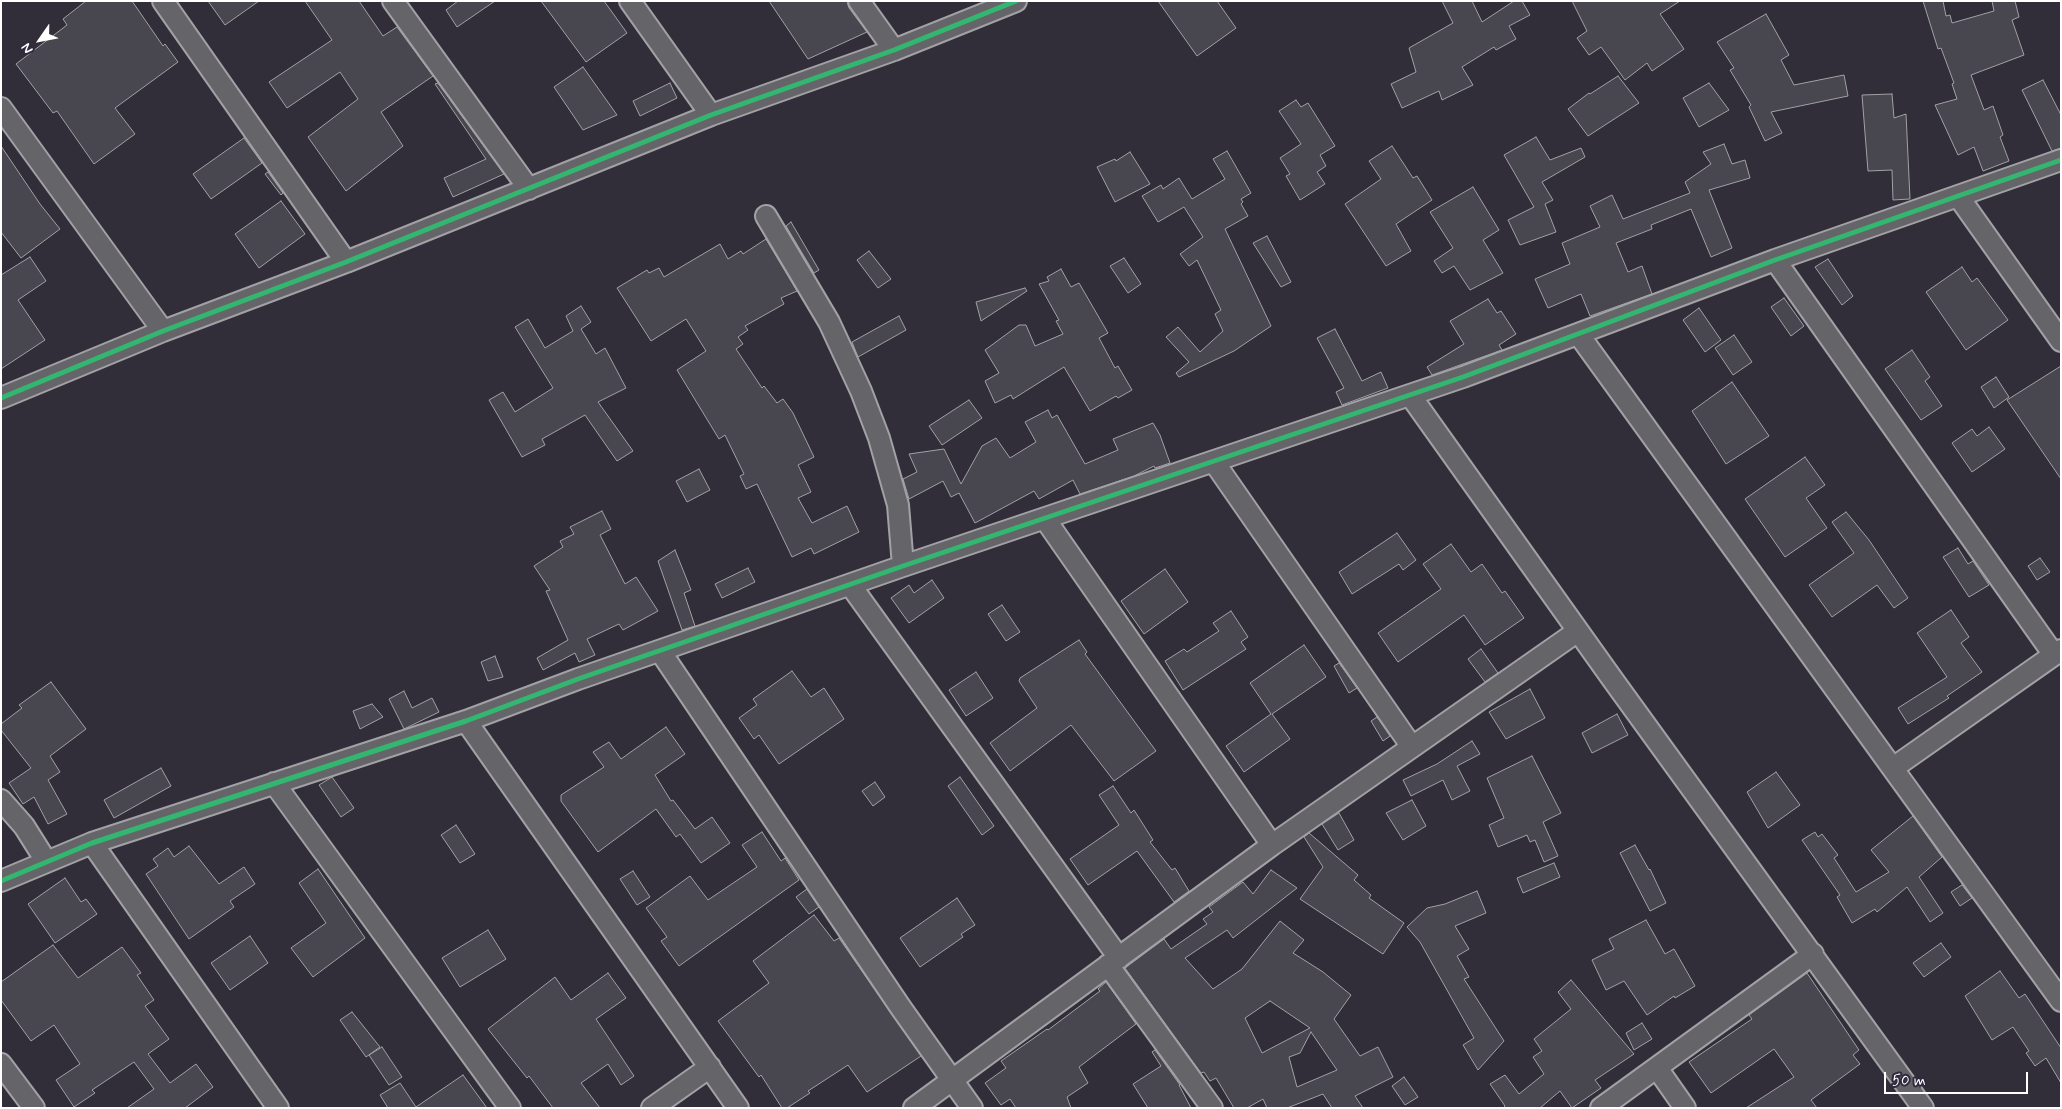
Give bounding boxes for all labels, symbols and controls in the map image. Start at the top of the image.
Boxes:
north arrow [15,15,65,65]
text: N [17,39,38,57]
scale bar [1887,1062,2031,1094]
text: 50 m [1892,1071,1926,1091]

